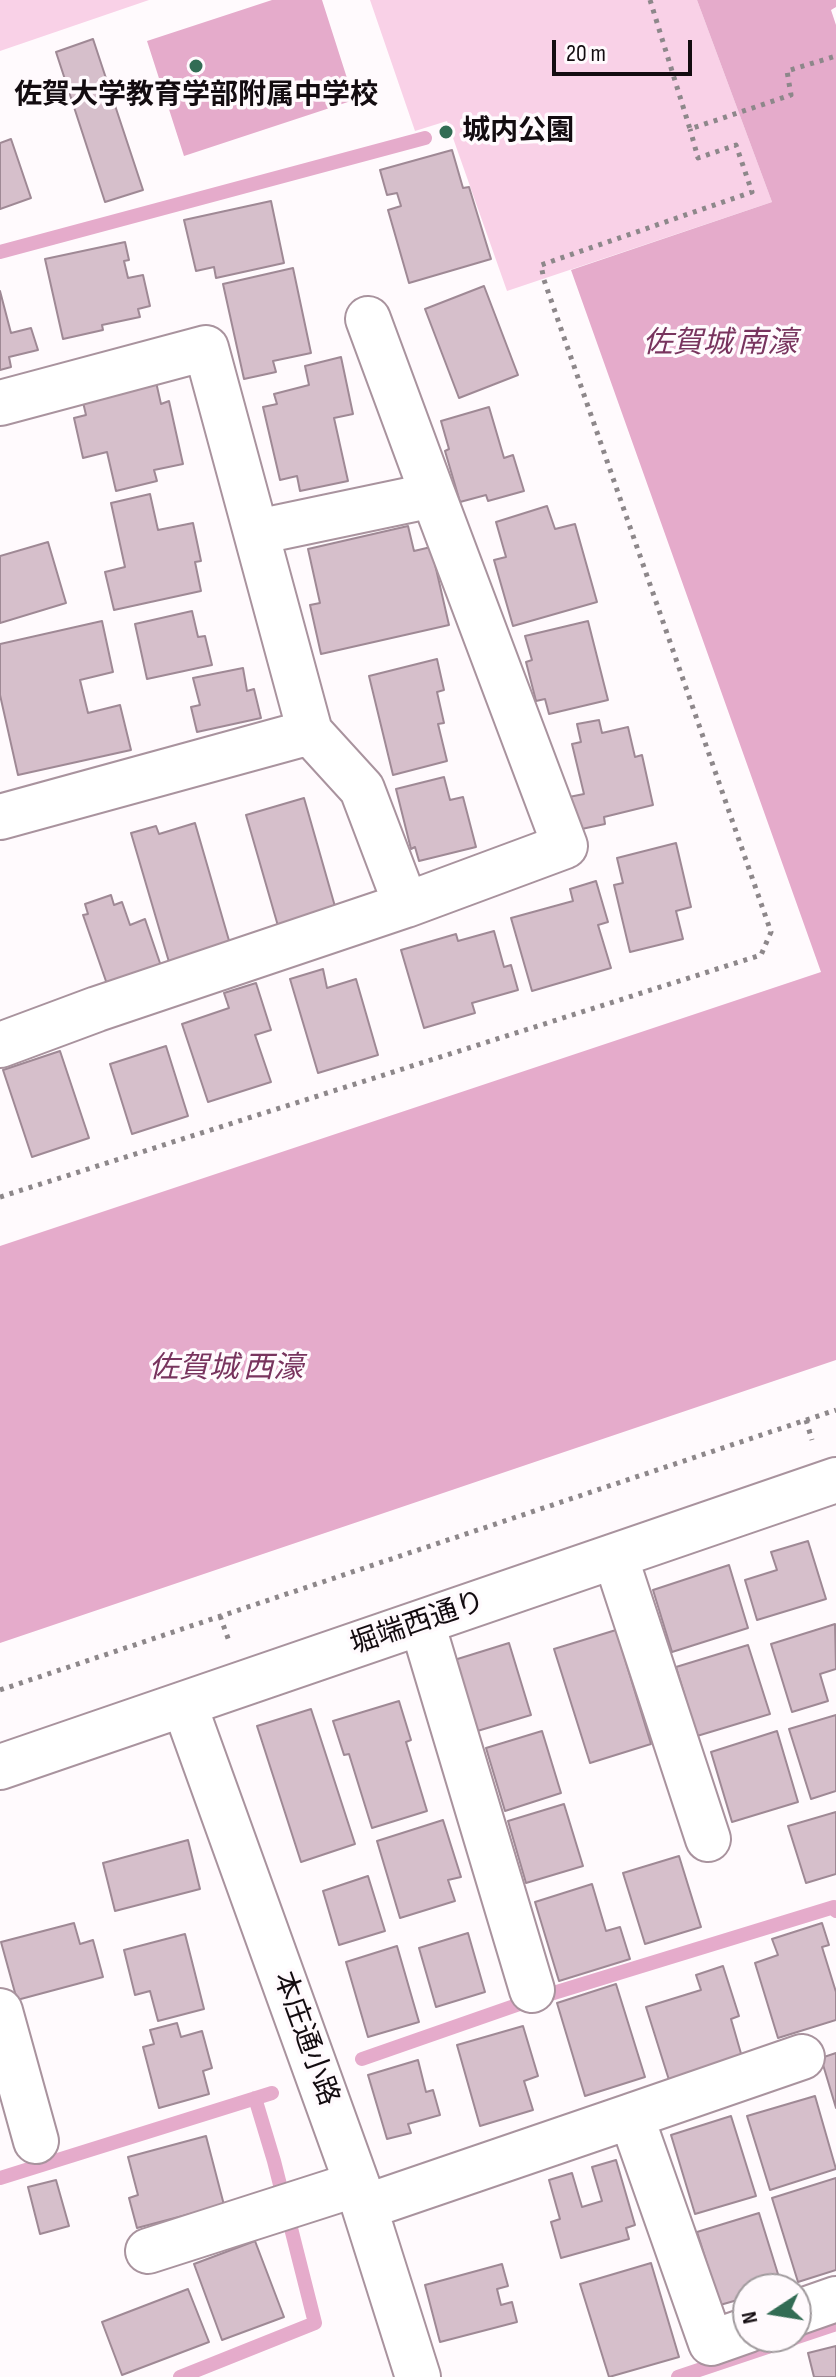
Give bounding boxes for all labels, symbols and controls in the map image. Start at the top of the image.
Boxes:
scale bar [556,24,696,74]
text: 20 m [566,39,606,68]
marker: 佐賀大学教育学部附属中学校 [187,57,205,75]
place label: 佐賀大学教育学部附属中学校 [14,79,378,113]
place label: 城内公園 [462,115,574,149]
marker: 城内公園 [437,123,455,141]
water label: 佐賀城 南濠 [643,326,797,362]
water label: 佐賀城 西濠 [149,1351,303,1387]
street label: 堀端西通り [346,1585,490,1663]
street label: 本庄通小路 [265,1967,345,2111]
north arrow [732,2273,812,2353]
text: N [736,2309,764,2326]

